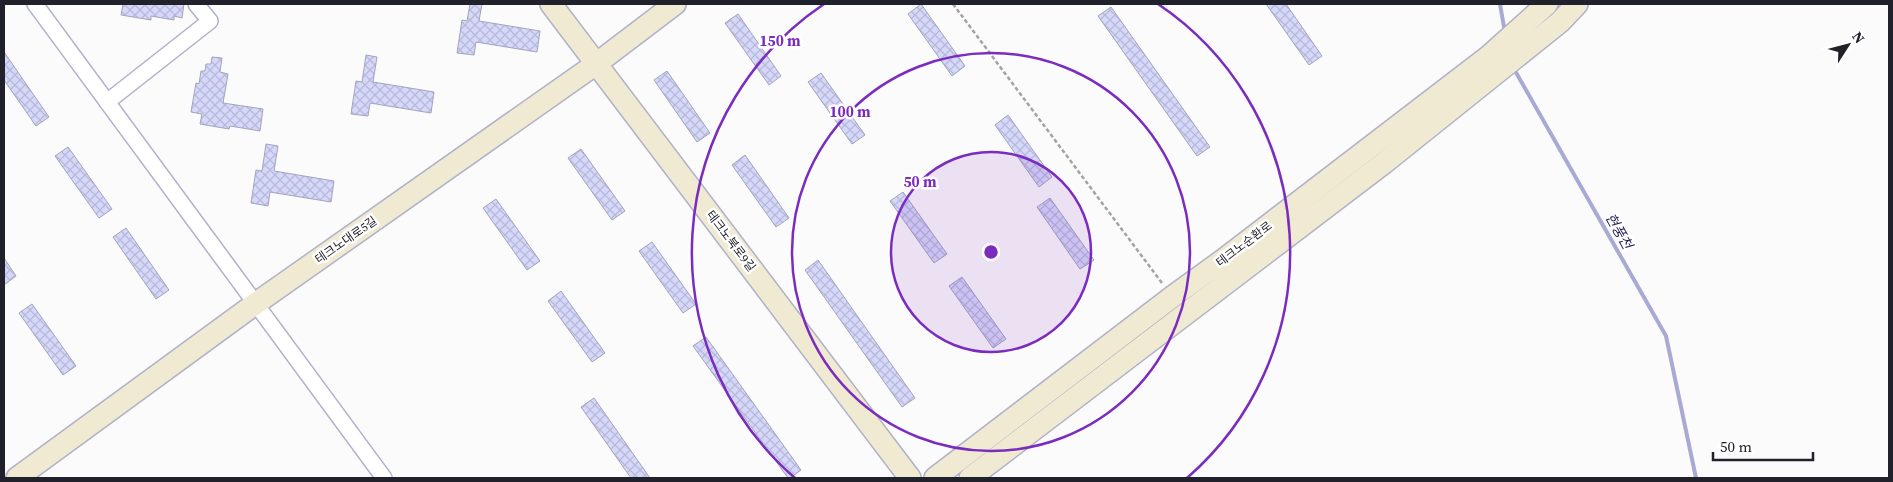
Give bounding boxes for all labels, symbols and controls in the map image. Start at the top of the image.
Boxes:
north arrow [1823,20,1873,70]
text: N [1847,27,1870,47]
text: 150 m [759,30,801,51]
text: 100 m [829,101,871,122]
text: 50 m [903,171,937,192]
street label: 테크노북로9길 [703,207,759,275]
water label: 현풍천 [1601,209,1638,254]
street label: 테크노대로5길 [312,213,380,267]
street label: 테크노순환로 [1213,218,1275,270]
centre of rings [982,243,1000,261]
scale bar [1713,430,1813,462]
text: 50 m [1720,436,1752,457]

